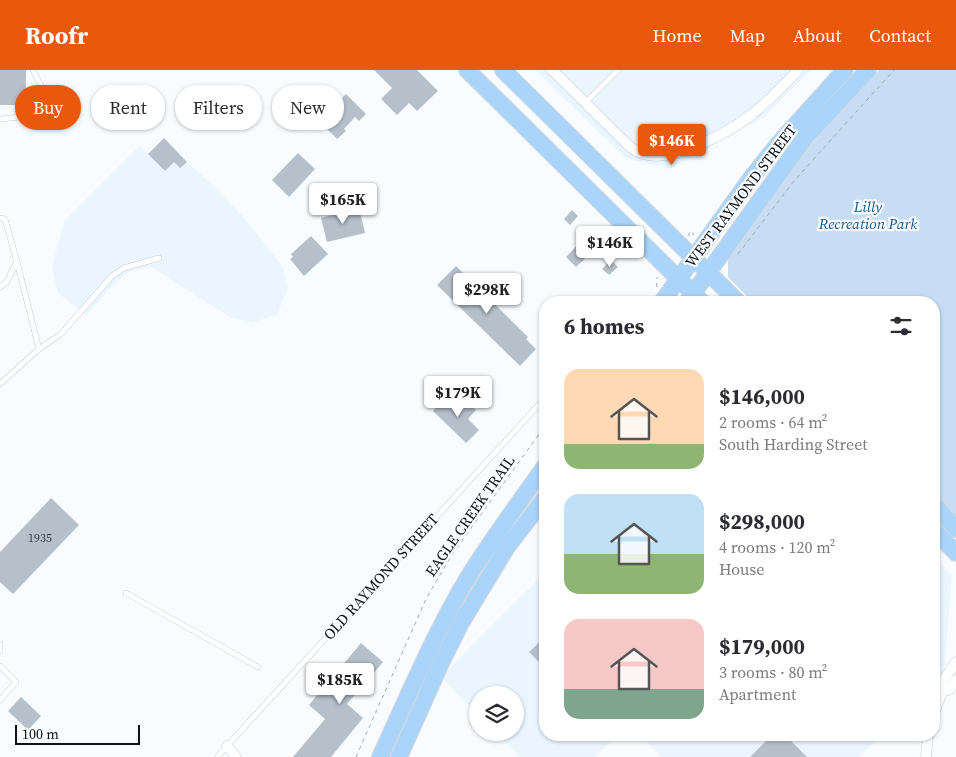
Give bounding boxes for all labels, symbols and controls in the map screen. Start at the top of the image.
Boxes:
text: Roofr [25,19,88,52]
text: Home [653,23,702,48]
text: Map [730,23,765,48]
text: About [793,23,841,48]
text: Contact [869,23,931,48]
chip: Buy [15,85,81,130]
chip: Rent [91,85,165,130]
chip: Filters [175,85,262,130]
chip: New [272,85,344,130]
street label: WEST RAYMOND STREET [680,120,801,271]
pin: $146K [637,124,707,166]
text: $146K [649,129,695,151]
pin: $165K [308,182,378,225]
text: $165K [320,188,366,210]
park label: Lilly Recreation Park [818,196,918,234]
pin: $146K [575,226,645,268]
text: $146K [587,231,633,253]
pin: $298K [452,272,522,315]
text: $298K [464,278,510,300]
text: 6 homes [564,312,644,341]
icon: filters [887,312,915,340]
pin: $179K [423,376,493,418]
text: $179K [435,381,481,403]
text: $146,000 [719,382,805,411]
icon: home [604,389,664,449]
text: 2 rooms · 64 m² [719,411,827,433]
text: South Harding Street [719,433,868,455]
street label: EAGLE CREEK TRAIL [420,451,519,581]
text: $298,000 [719,507,805,536]
street label: OLD RAYMOND STREET [318,509,443,644]
icon: home [604,514,664,574]
house number: 1935 [28,530,52,546]
text: 4 rooms · 120 m² [719,536,835,558]
text: House [719,558,764,580]
text: $179,000 [719,632,805,661]
icon: home [604,639,664,699]
text: 3 rooms · 80 m² [719,661,827,683]
pin: $185K [305,662,375,705]
text: $185K [317,668,363,690]
text: Apartment [719,683,796,705]
map controls [469,686,524,741]
button: layers [469,686,524,741]
scale bar [15,722,140,745]
text: 100 m [22,724,59,744]

